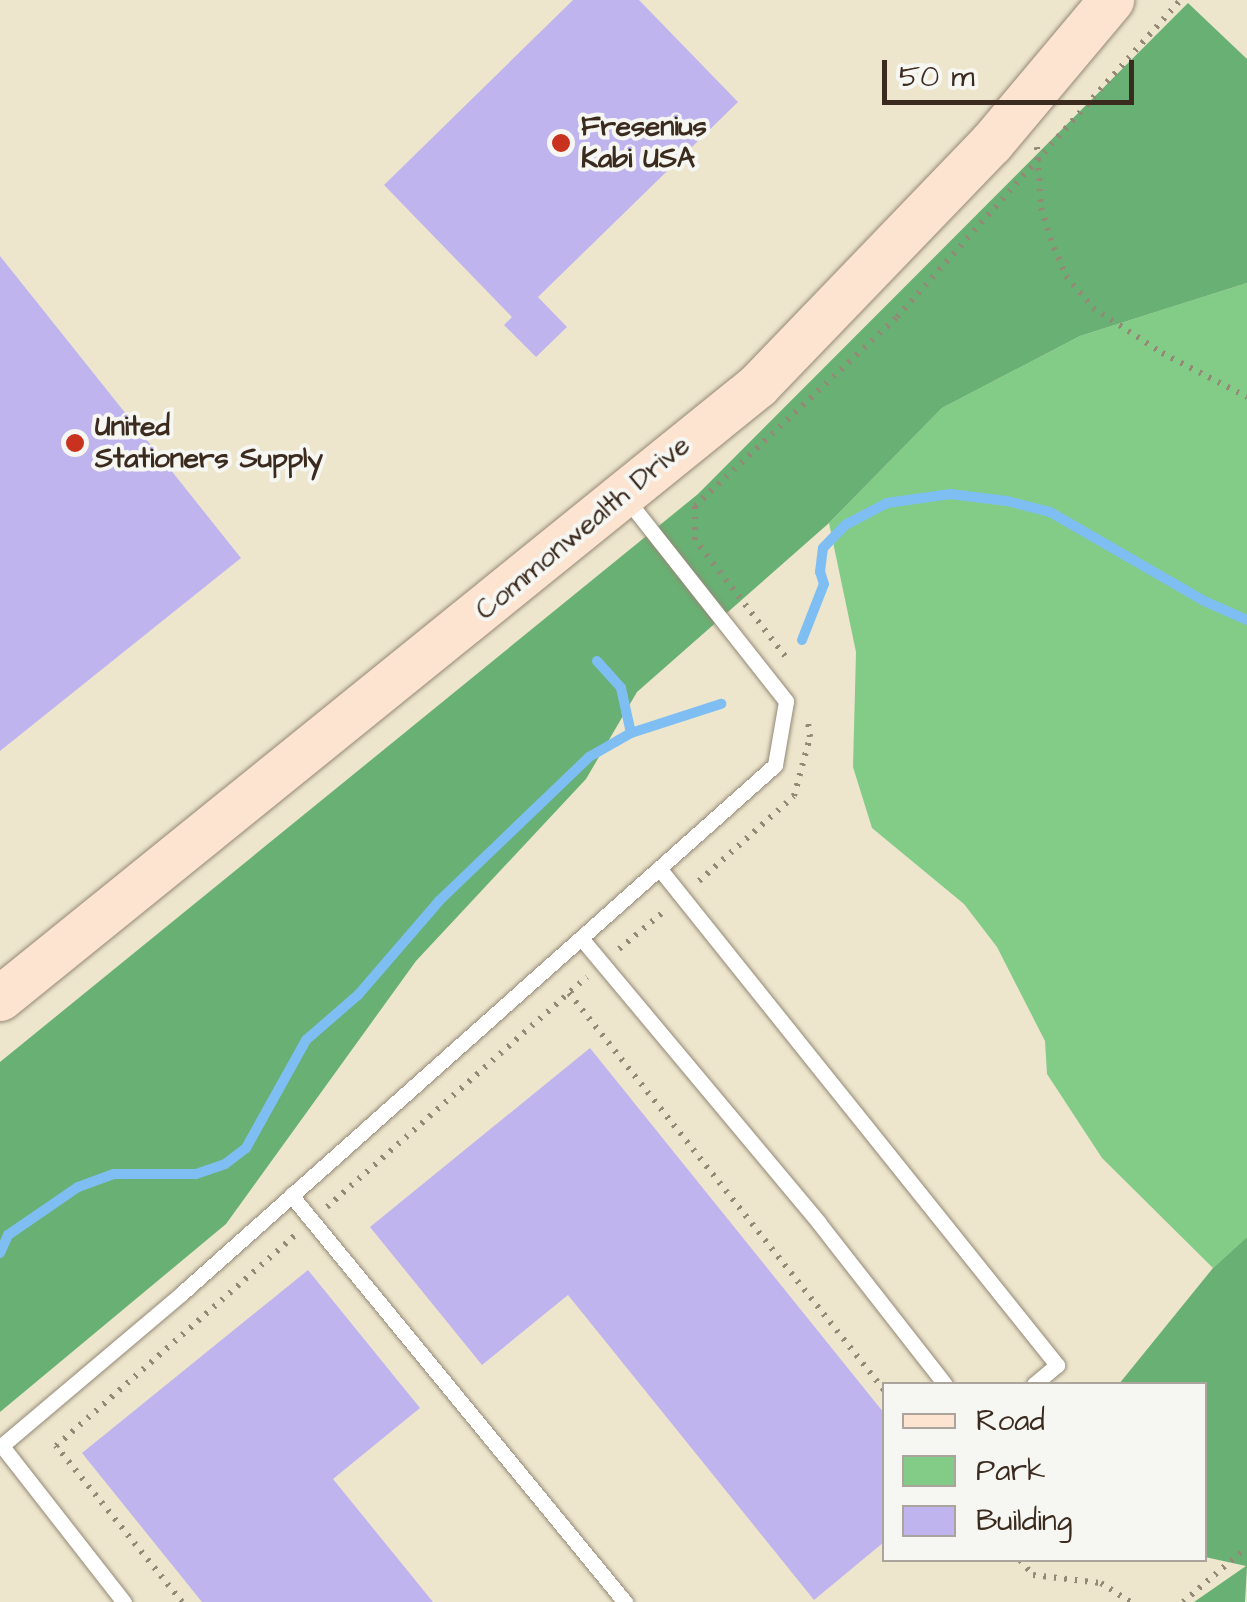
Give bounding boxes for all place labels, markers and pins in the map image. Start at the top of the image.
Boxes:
place label: Fresenius Kabi USA [581,110,707,176]
marker: Fresenius Kabi USA [550,132,572,154]
place label: United Stationers Supply [95,410,323,476]
marker: United Stationers Supply [64,432,86,454]

